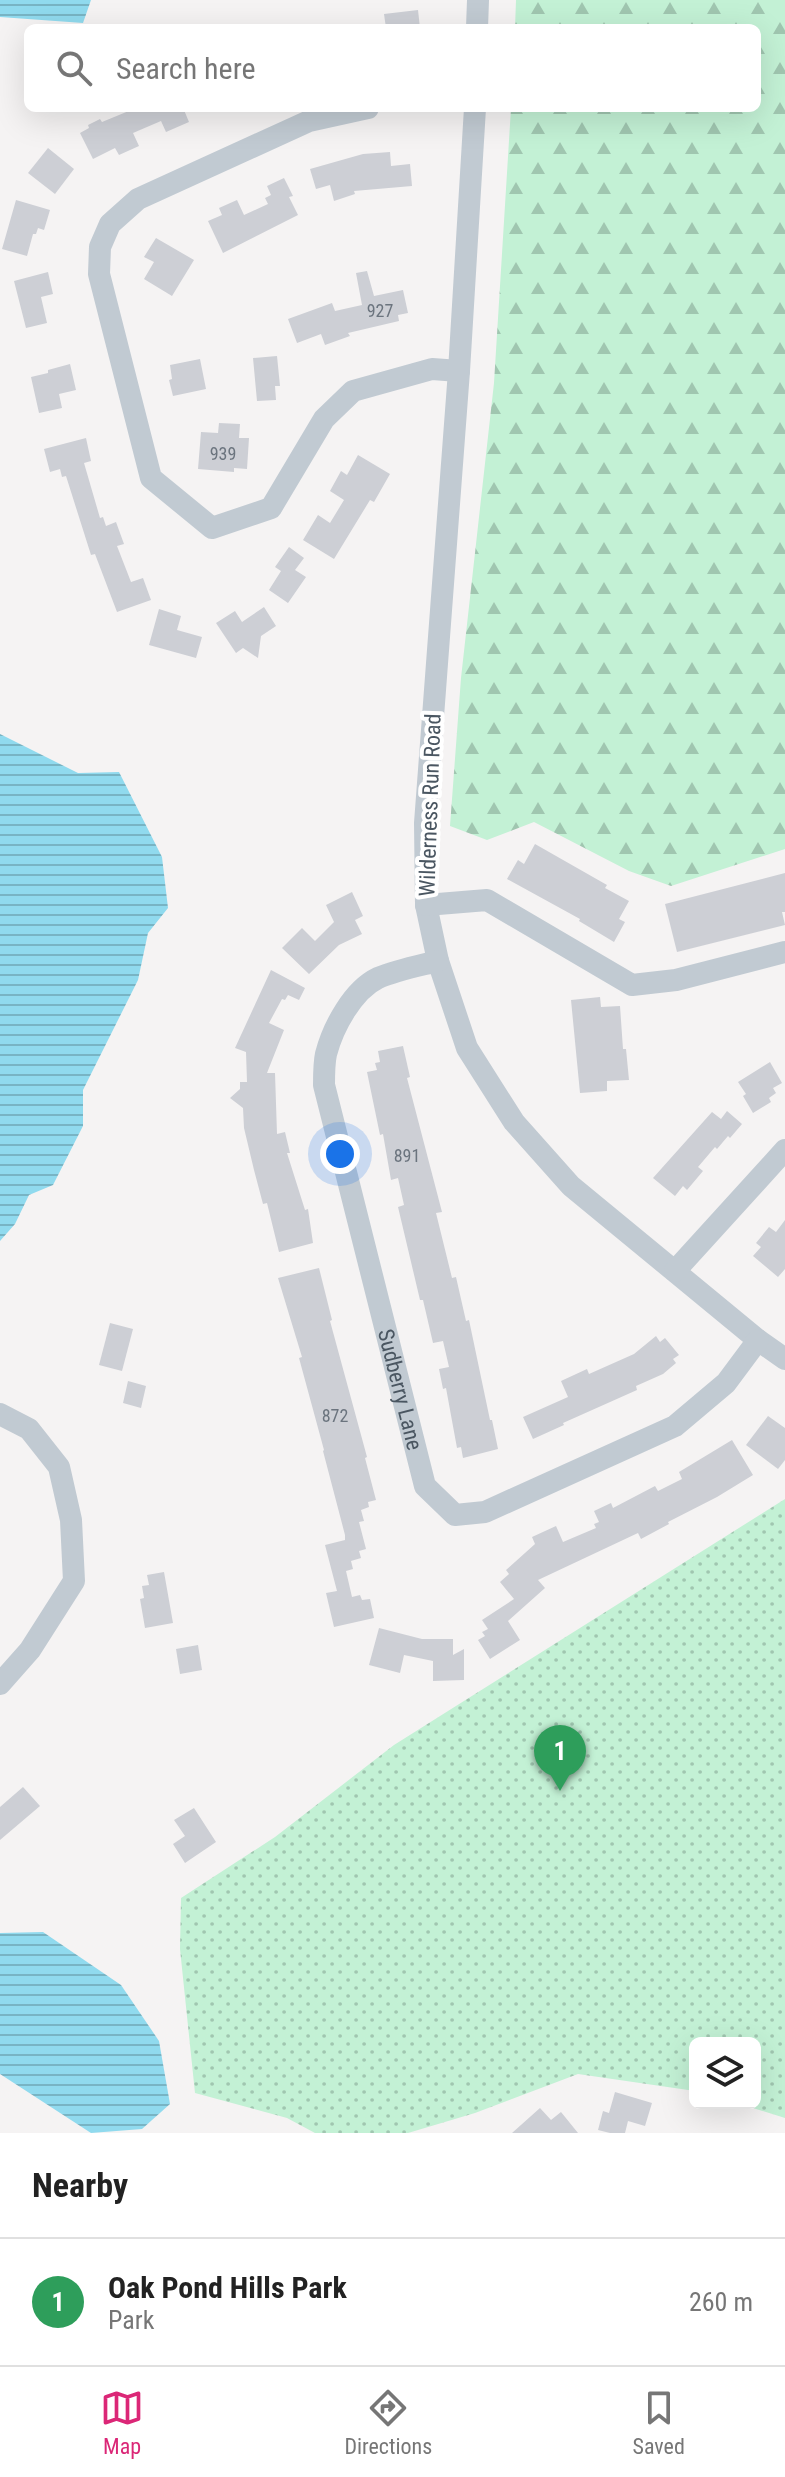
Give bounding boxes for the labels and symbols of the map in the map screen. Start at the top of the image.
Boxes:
house number: 927 [367,300,393,321]
house number: 939 [210,443,236,464]
street label: Wilderness Run Road [414,713,446,897]
your location [320,1134,360,1174]
house number: 891 [394,1145,420,1166]
street label: Sudberry Lane [373,1326,428,1453]
house number: 872 [322,1405,348,1426]
pin: 1 [534,1725,586,1791]

